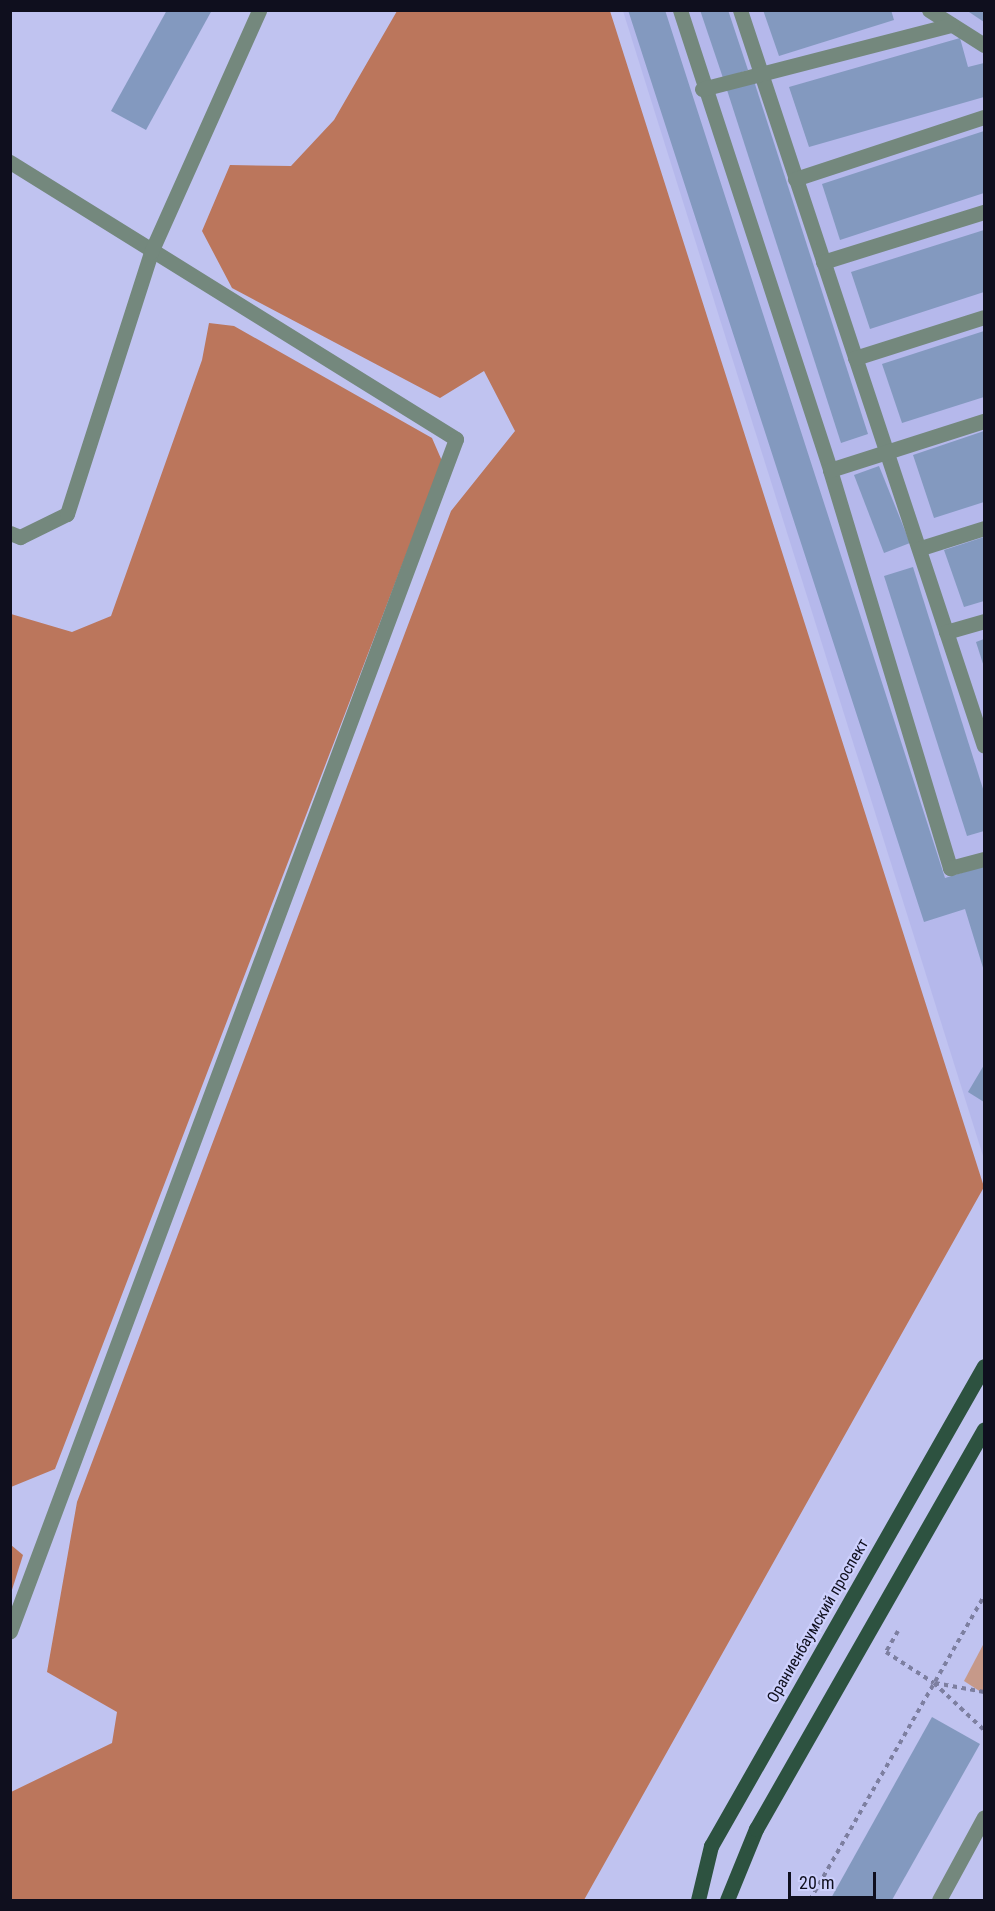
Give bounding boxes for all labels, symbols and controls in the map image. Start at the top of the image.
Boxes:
street label: Ораниенбаумский проспект [763,1536,873,1706]
scale bar [791,1860,880,1898]
text: 20 m [799,1872,834,1893]

